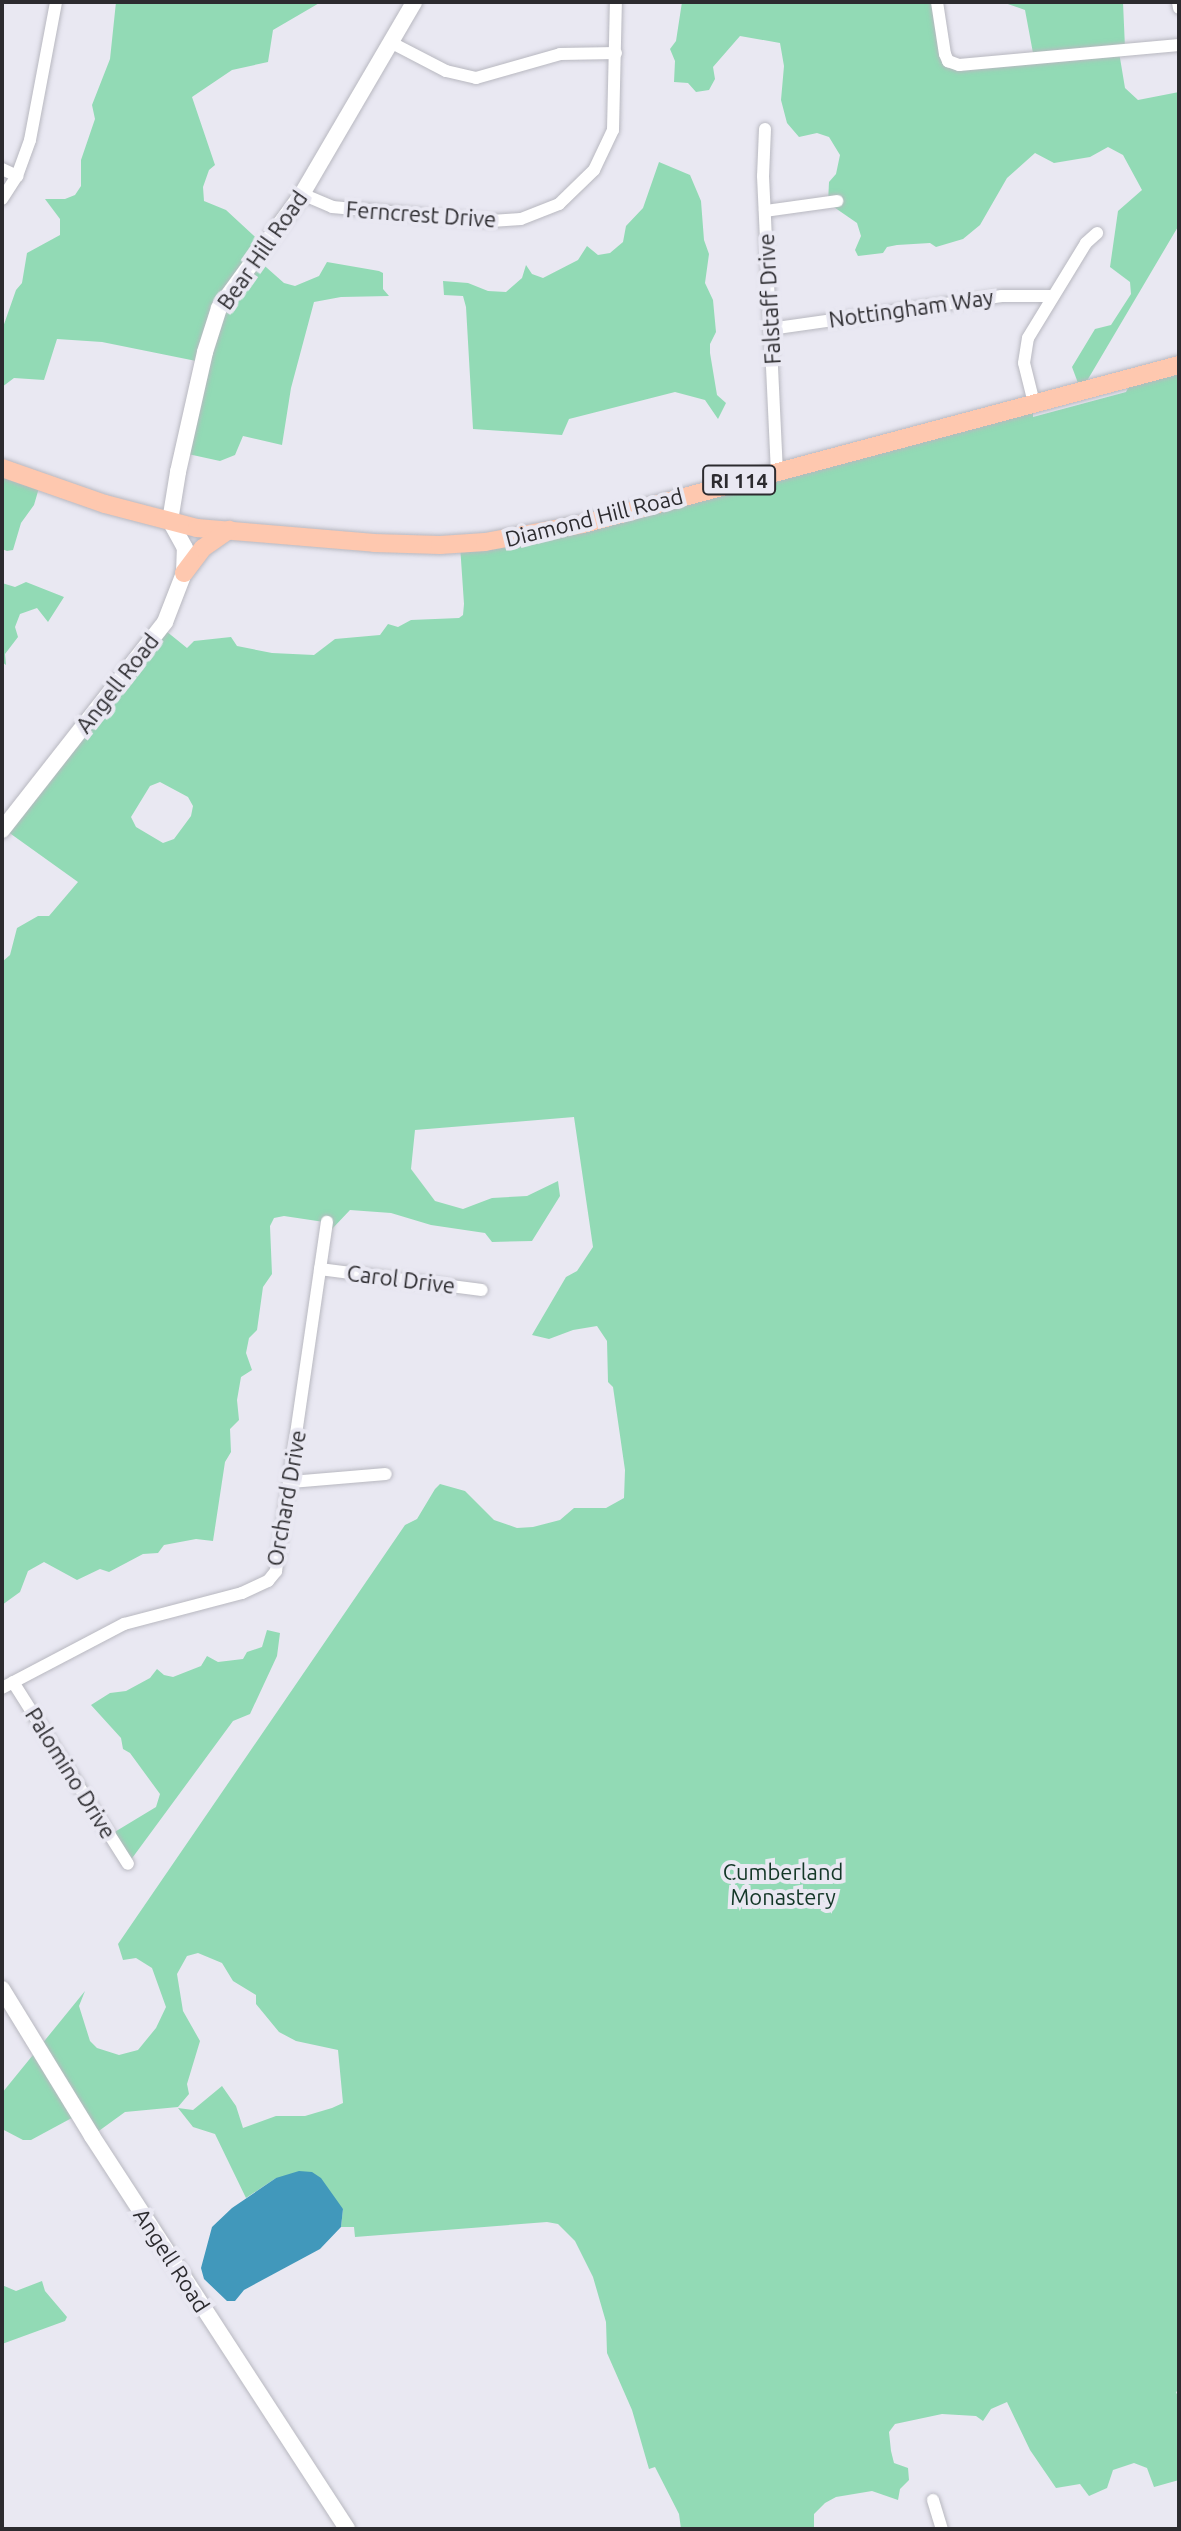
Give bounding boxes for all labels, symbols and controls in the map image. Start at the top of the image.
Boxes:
street label: Bear Hill Road [211,186,313,314]
street label: Ferncrest Drive [345,196,497,232]
street label: Falstaff Drive [752,233,786,365]
street label: Nottingham Way [827,283,995,333]
road number: RI 114 [701,464,777,496]
street label: Diamond Hill Road [502,482,686,552]
street label: Angell Road [70,628,164,738]
street label: Carol Drive [345,1259,457,1299]
street label: Orchard Drive [261,1428,311,1568]
street label: Palomino Drive [20,1703,122,1843]
park label: Cumberland Monastery [723,1858,843,1910]
street label: Angell Road [129,2203,215,2317]

